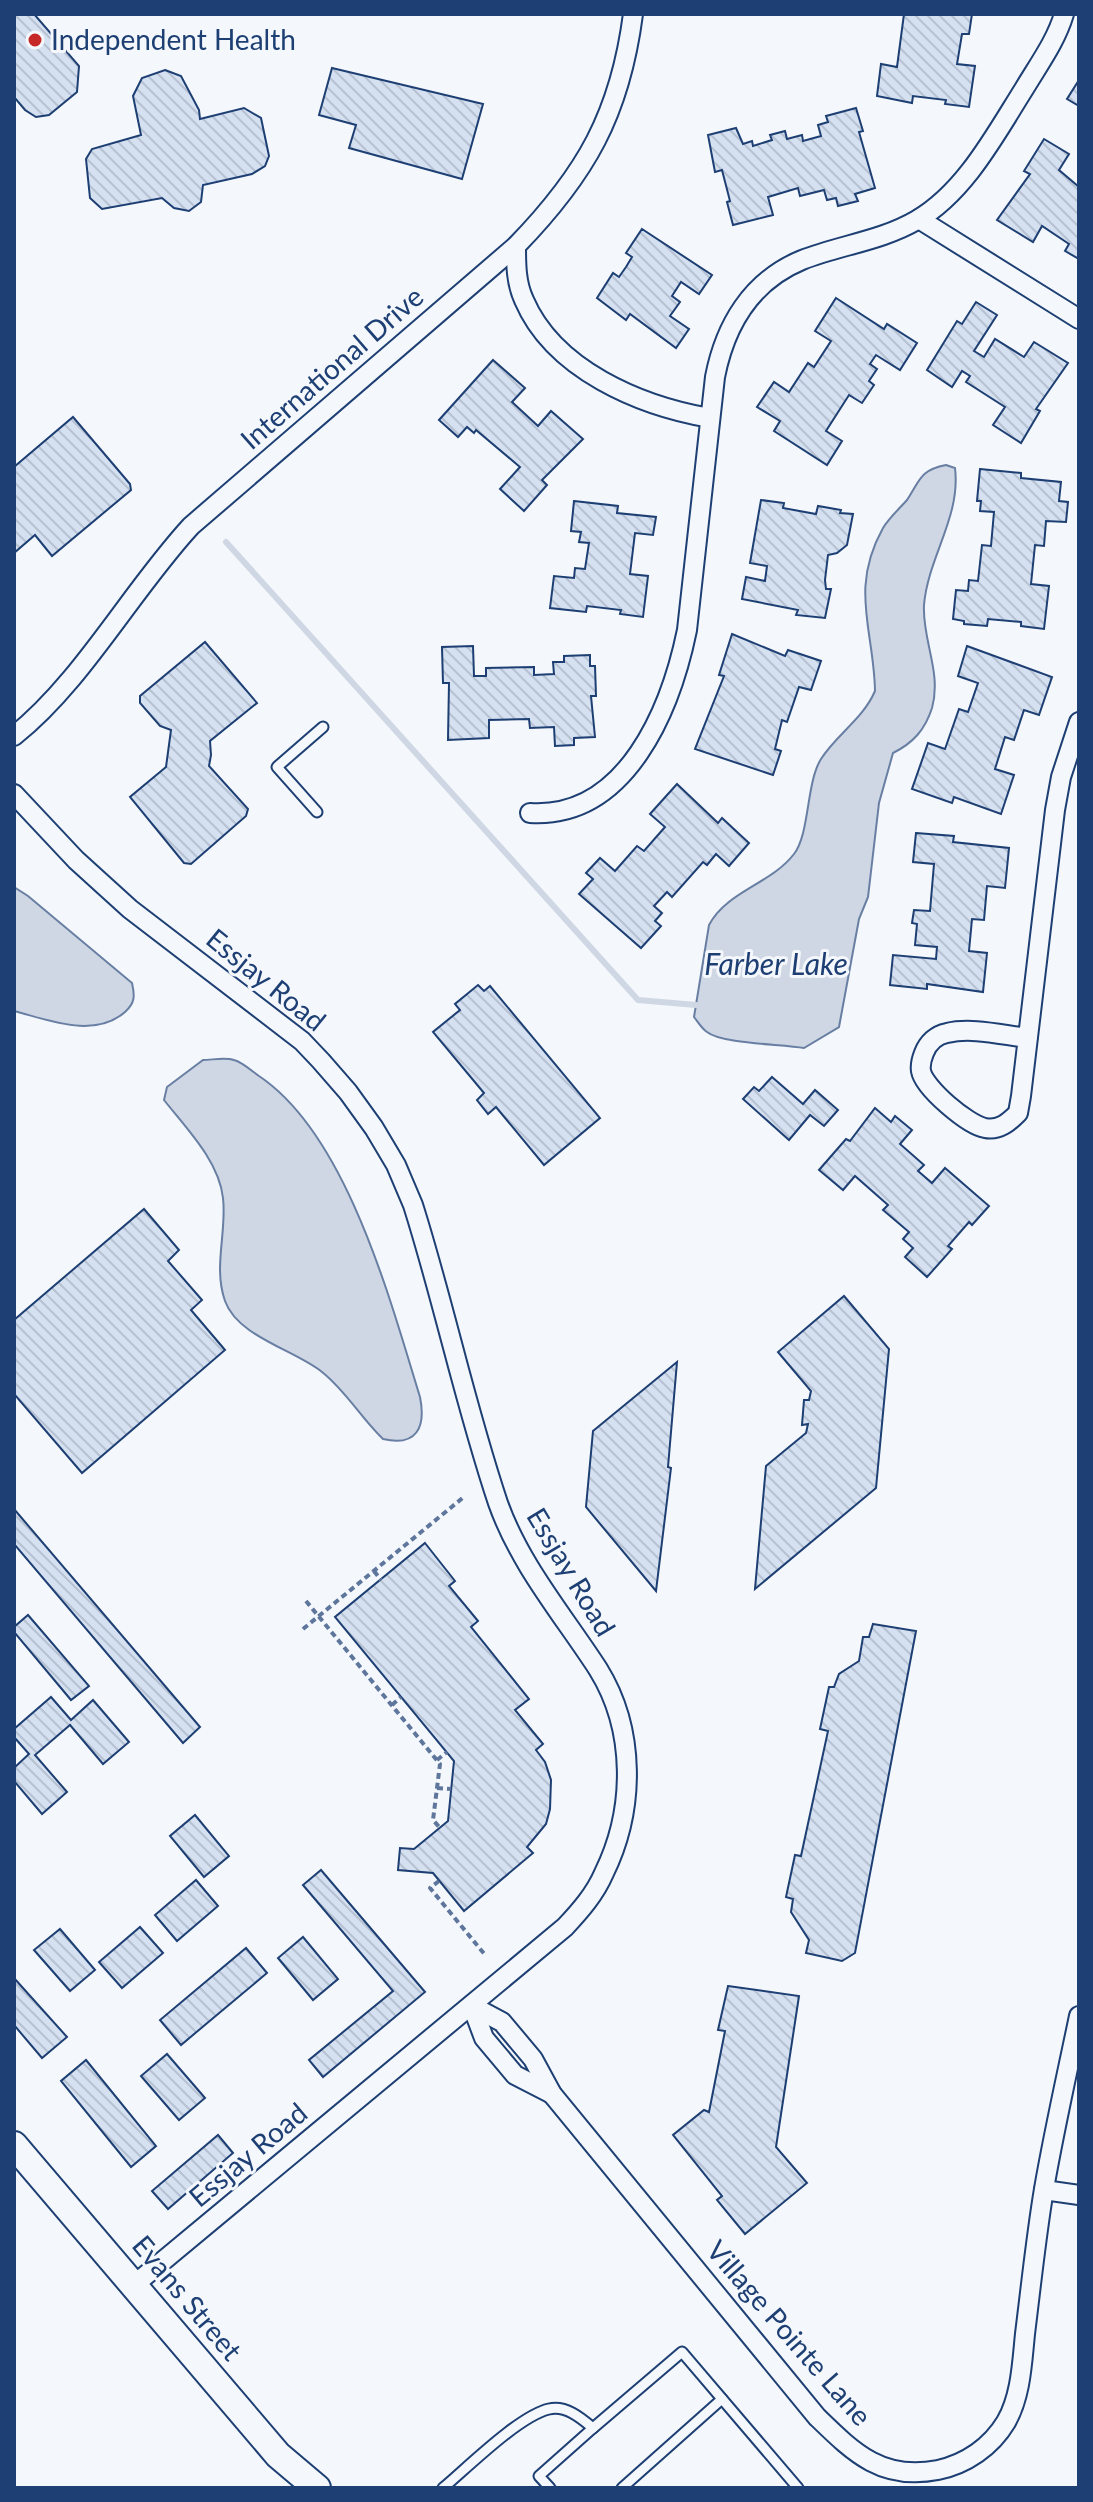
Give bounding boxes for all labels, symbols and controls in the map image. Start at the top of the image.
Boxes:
place label: Independent Health [51,22,296,56]
marker: Independent Health [26,31,44,49]
street label: International Drive [233,279,430,456]
street label: Essjay Road [200,921,333,1038]
water label: Farber Lake [704,945,848,981]
street label: Essjay Road [520,1501,623,1642]
street label: Essjay Road [181,2095,313,2213]
street label: Evans Street [126,2228,250,2367]
street label: Village Pointe Lane [700,2233,879,2432]

